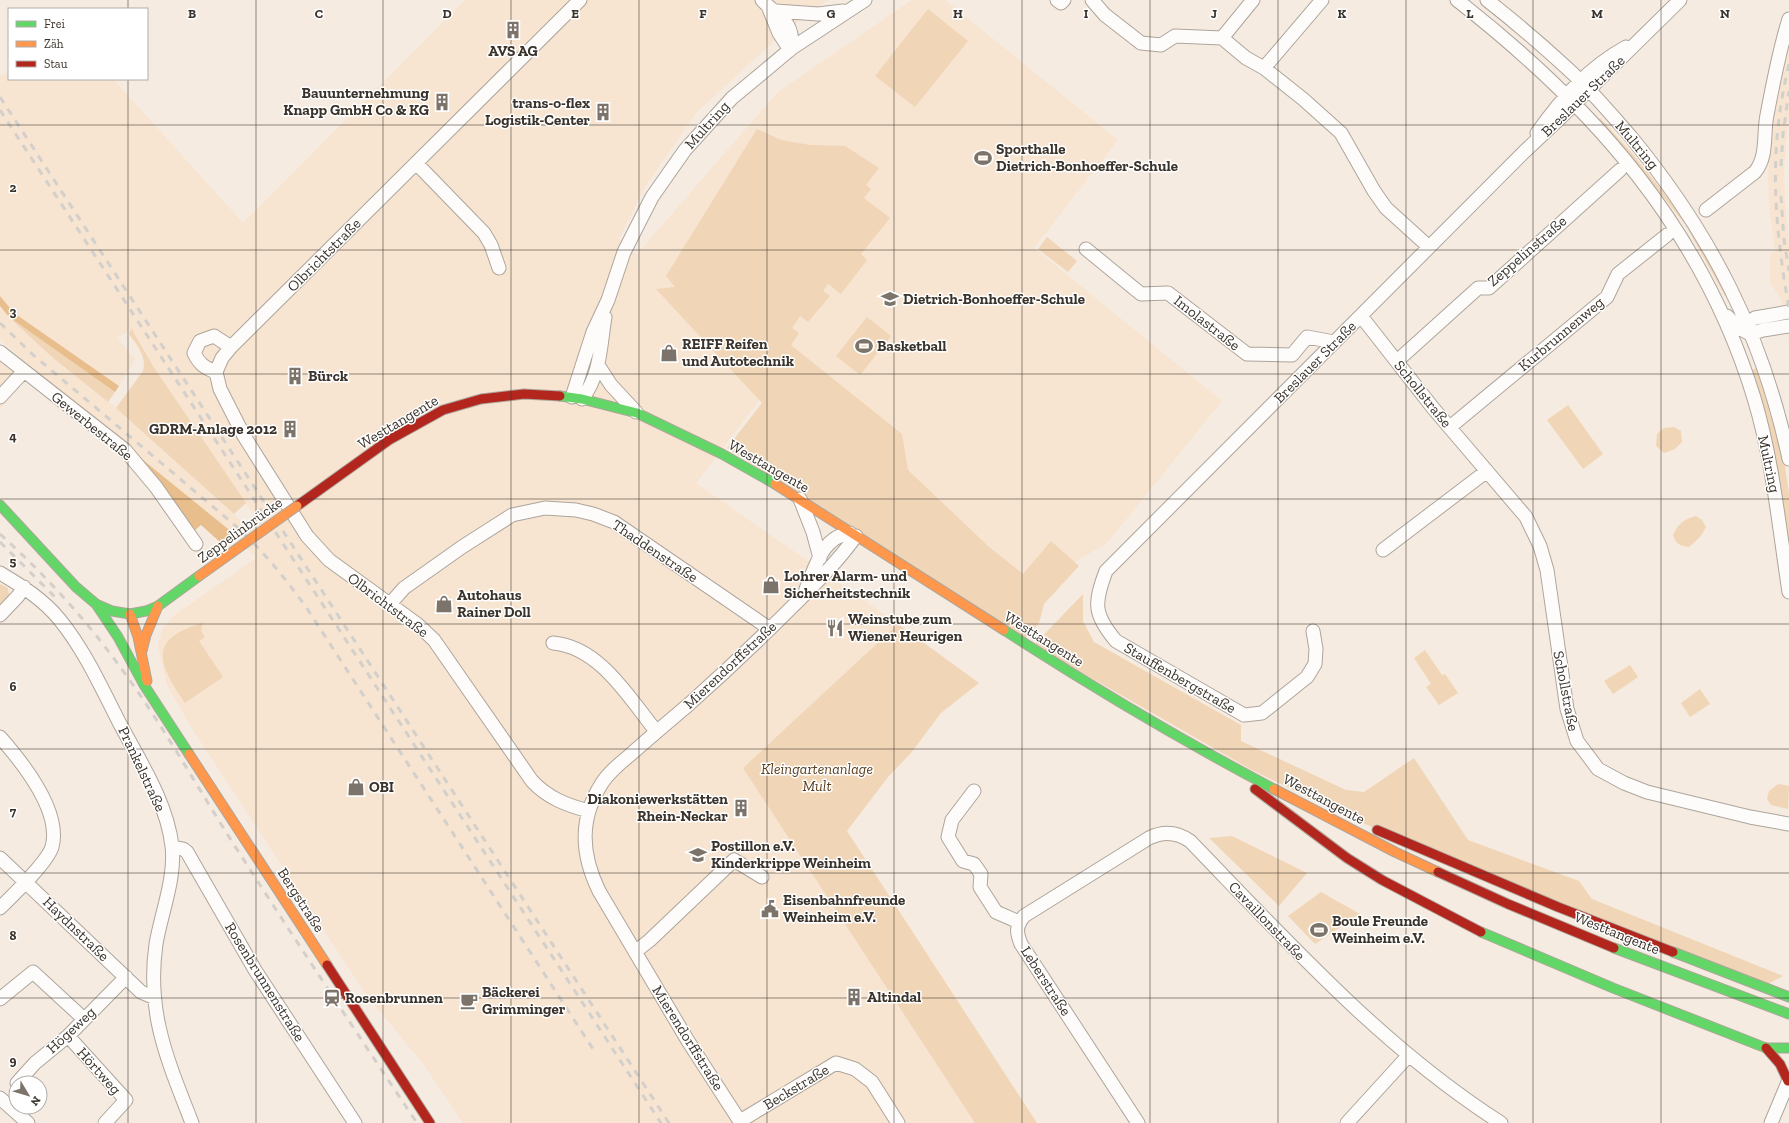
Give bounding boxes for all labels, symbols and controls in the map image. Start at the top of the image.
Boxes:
text: B [188,6,196,21]
text: C [315,6,323,21]
text: D [442,6,452,21]
text: E [571,6,579,21]
text: F [699,6,707,21]
text: G [827,6,836,21]
text: H [953,6,963,21]
text: I [1084,6,1089,21]
text: J [1211,6,1217,21]
text: K [1338,6,1347,21]
text: L [1466,6,1474,21]
text: M [1591,6,1603,21]
text: N [1720,6,1730,21]
legend [8,8,148,80]
text: Frei [44,17,65,31]
building icon: AVS AG [503,20,523,40]
text: Zäh [44,37,64,51]
place label: AVS AG [488,42,538,60]
street label: Breslauer Straße [1538,52,1628,140]
text: Stau [44,57,68,71]
place label: Bauunternehmung Knapp GmbH Co & KG [283,84,429,119]
building icon: Bauunternehmung Knapp GmbH Co & KG [432,92,452,112]
place label: trans-o-flex Logistik-Center [485,94,590,129]
street label: Multring [681,97,733,153]
building icon: trans-o-flex Logistik-Center [593,102,613,122]
street label: Multring [1611,117,1663,173]
place label: Sporthalle Dietrich-Bonhoeffer-Schule [996,140,1178,175]
sports icon: Sporthalle Dietrich-Bonhoeffer-Schule [973,148,993,168]
text: 2 [10,180,17,195]
street label: Zeppelinstraße [1484,212,1570,290]
street label: Olbrichtstraße [283,214,365,296]
school or university icon: Dietrich-Bonhoeffer-Schule [880,289,900,309]
place label: Dietrich-Bonhoeffer-Schule [903,290,1085,308]
street label: Imolastraße [1170,292,1244,354]
street label: Kurbrunnenweg [1515,293,1607,375]
text: 3 [10,304,17,319]
street label: Breslauer Straße [1270,317,1360,407]
place label: REIFF Reifen und Autotechnik [682,335,795,370]
sports icon: Basketball [854,336,874,356]
place label: Basketball [877,337,947,355]
shop icon: REIFF Reifen und Autotechnik [659,343,679,363]
street label: Schollstraße [1390,357,1456,431]
building icon: Bürck [285,366,305,386]
place label: Bürck [308,367,349,385]
street label: Gewerbestraße [48,388,136,464]
street label: Westtangente [355,391,441,453]
building icon: GDRM-Anlage 2012 [280,419,300,439]
place label: GDRM-Anlage 2012 [149,420,277,438]
text: 4 [9,429,17,444]
street label: Multring [1754,434,1784,494]
street label: Westtangente [725,436,813,496]
street label: Zeppelinbrücke [194,493,286,567]
street label: Thaddenstraße [609,516,701,586]
text: 5 [10,554,17,569]
place label: Lohrer Alarm- und Sicherheitstechnik [784,567,911,602]
street label: Olbrichtstraße [344,569,432,641]
shop icon: Lohrer Alarm- und Sicherheitstechnik [761,575,781,595]
place label: Autohaus Rainer Doll [457,586,531,621]
shop icon: Autohaus Rainer Doll [434,594,454,614]
street label: Westtangente [1001,607,1087,671]
place label: Weinstube zum Wiener Heurigen [848,610,963,645]
street label: Mierendorffstraße [680,617,780,713]
restaurant icon: Weinstube zum Wiener Heurigen [825,618,845,638]
street label: Stauffenbergstraße [1121,639,1239,717]
street label: Schollstraße [1549,649,1583,733]
text: 6 [10,679,17,694]
street label: Prankelstraße [114,724,170,814]
park label: Kleingartenanlage Mult [761,760,873,795]
street label: Westtangente [1280,770,1368,828]
shop icon: OBI [346,777,366,797]
place label: OBI [369,778,394,796]
place label: Diakoniewerkstätten Rhein-Neckar [587,790,728,825]
building icon: Diakoniewerkstätten Rhein-Neckar [731,798,751,818]
text: 7 [10,804,17,819]
place label: Postillon e.V. Kinderkrippe Weinheim [711,837,871,872]
school or university icon: Postillon e.V. Kinderkrippe Weinheim [688,845,708,865]
street label: Bergstraße [274,864,328,936]
street label: Cavaillonstraße [1225,878,1309,964]
place label: Eisenbahnfreunde Weinheim e.V. [783,891,905,926]
street label: Haydnstraße [39,893,113,965]
public building icon: Eisenbahnfreunde Weinheim e.V. [760,899,780,919]
street label: Westtangente [1572,908,1662,958]
place label: Boule Freunde Weinheim e.V. [1332,912,1428,947]
street label: Rosenbrunnenstraße [221,919,309,1045]
sports icon: Boule Freunde Weinheim e.V. [1309,920,1329,940]
text: 8 [9,928,17,943]
street label: Leberstraße [1017,943,1075,1019]
street label: Mierendorffstraße [648,982,728,1094]
place label: Bäckerei Grimminger [482,983,566,1018]
building icon: Altindal [844,987,864,1007]
station icon: Rosenbrunnen [322,988,342,1008]
place label: Altindal [867,988,921,1006]
place label: Rosenbrunnen [345,989,443,1007]
cafe icon: Bäckerei Grimminger [459,991,479,1011]
street label: Högeweg [43,1003,99,1057]
street label: Hörtweg [73,1044,125,1098]
text: 9 [10,1053,17,1068]
street label: Beckstraße [760,1060,832,1114]
north arrow [8,1075,48,1115]
text: N [27,1094,43,1109]

